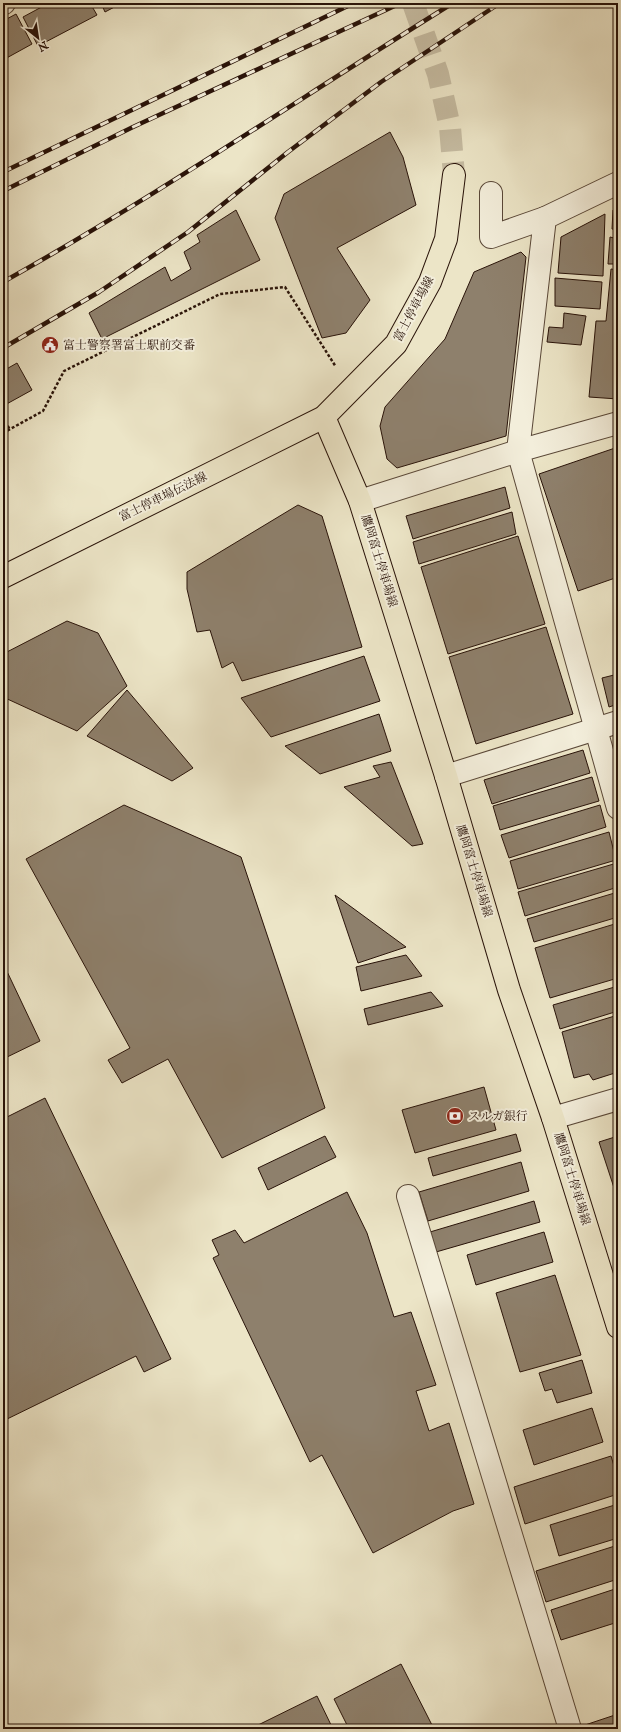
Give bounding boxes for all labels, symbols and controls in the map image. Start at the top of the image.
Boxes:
north arrow [18,18,58,58]
text: N [34,37,51,54]
street label: 富士停車場線 [390,274,438,344]
public building icon: 富士警察署富士駅前交番 [40,335,60,355]
place label: 富士警察署富士駅前交番 [63,338,195,353]
street label: 富士停車場伝法線 [117,469,209,525]
street label: 鷹岡富士停車場線 [358,513,400,609]
street label: 鷹岡富士停車場線 [453,823,495,919]
bank icon: スルガ銀行 [445,1106,465,1126]
place label: スルガ銀行 [468,1109,528,1124]
street label: 鷹岡富士停車場線 [551,1131,593,1227]

